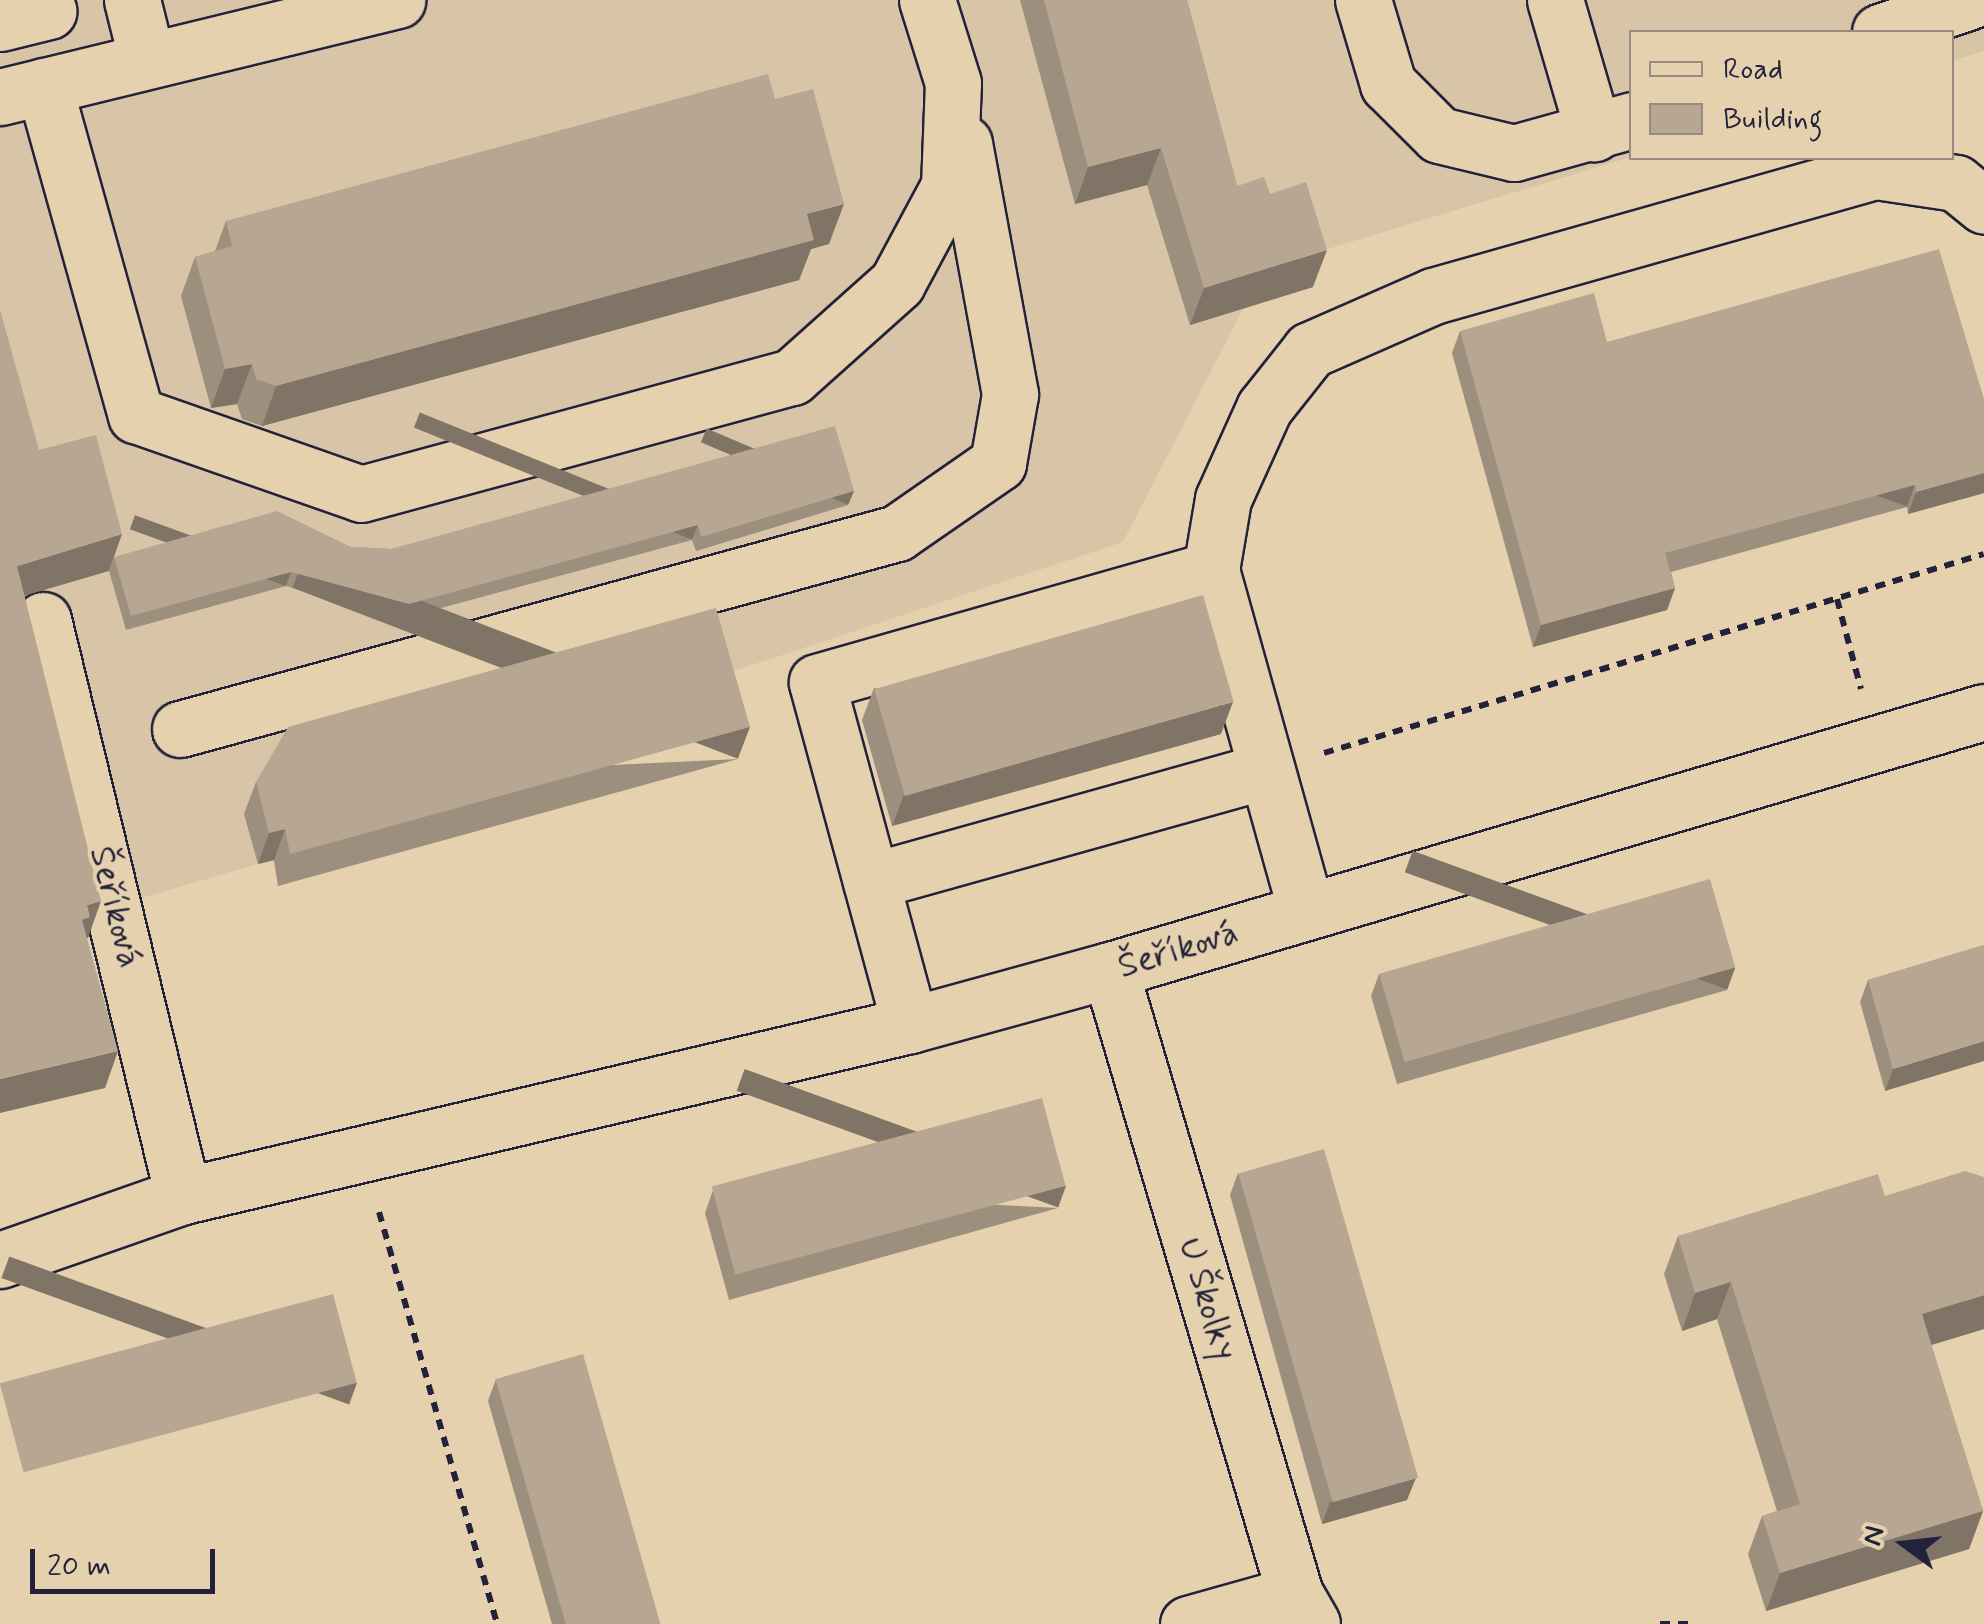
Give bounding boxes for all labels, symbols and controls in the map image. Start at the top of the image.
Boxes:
legend [1629,30,1954,160]
text: Road [1723,50,1783,89]
text: Building [1723,100,1822,139]
street label: Šeříková [80,842,150,972]
street label: Šeříková [1113,912,1243,988]
street label: U Školky [1169,1233,1245,1365]
north arrow [1854,1494,1954,1594]
text: N [1854,1522,1895,1550]
scale bar [35,1529,220,1591]
text: 20 m [47,1547,111,1586]

